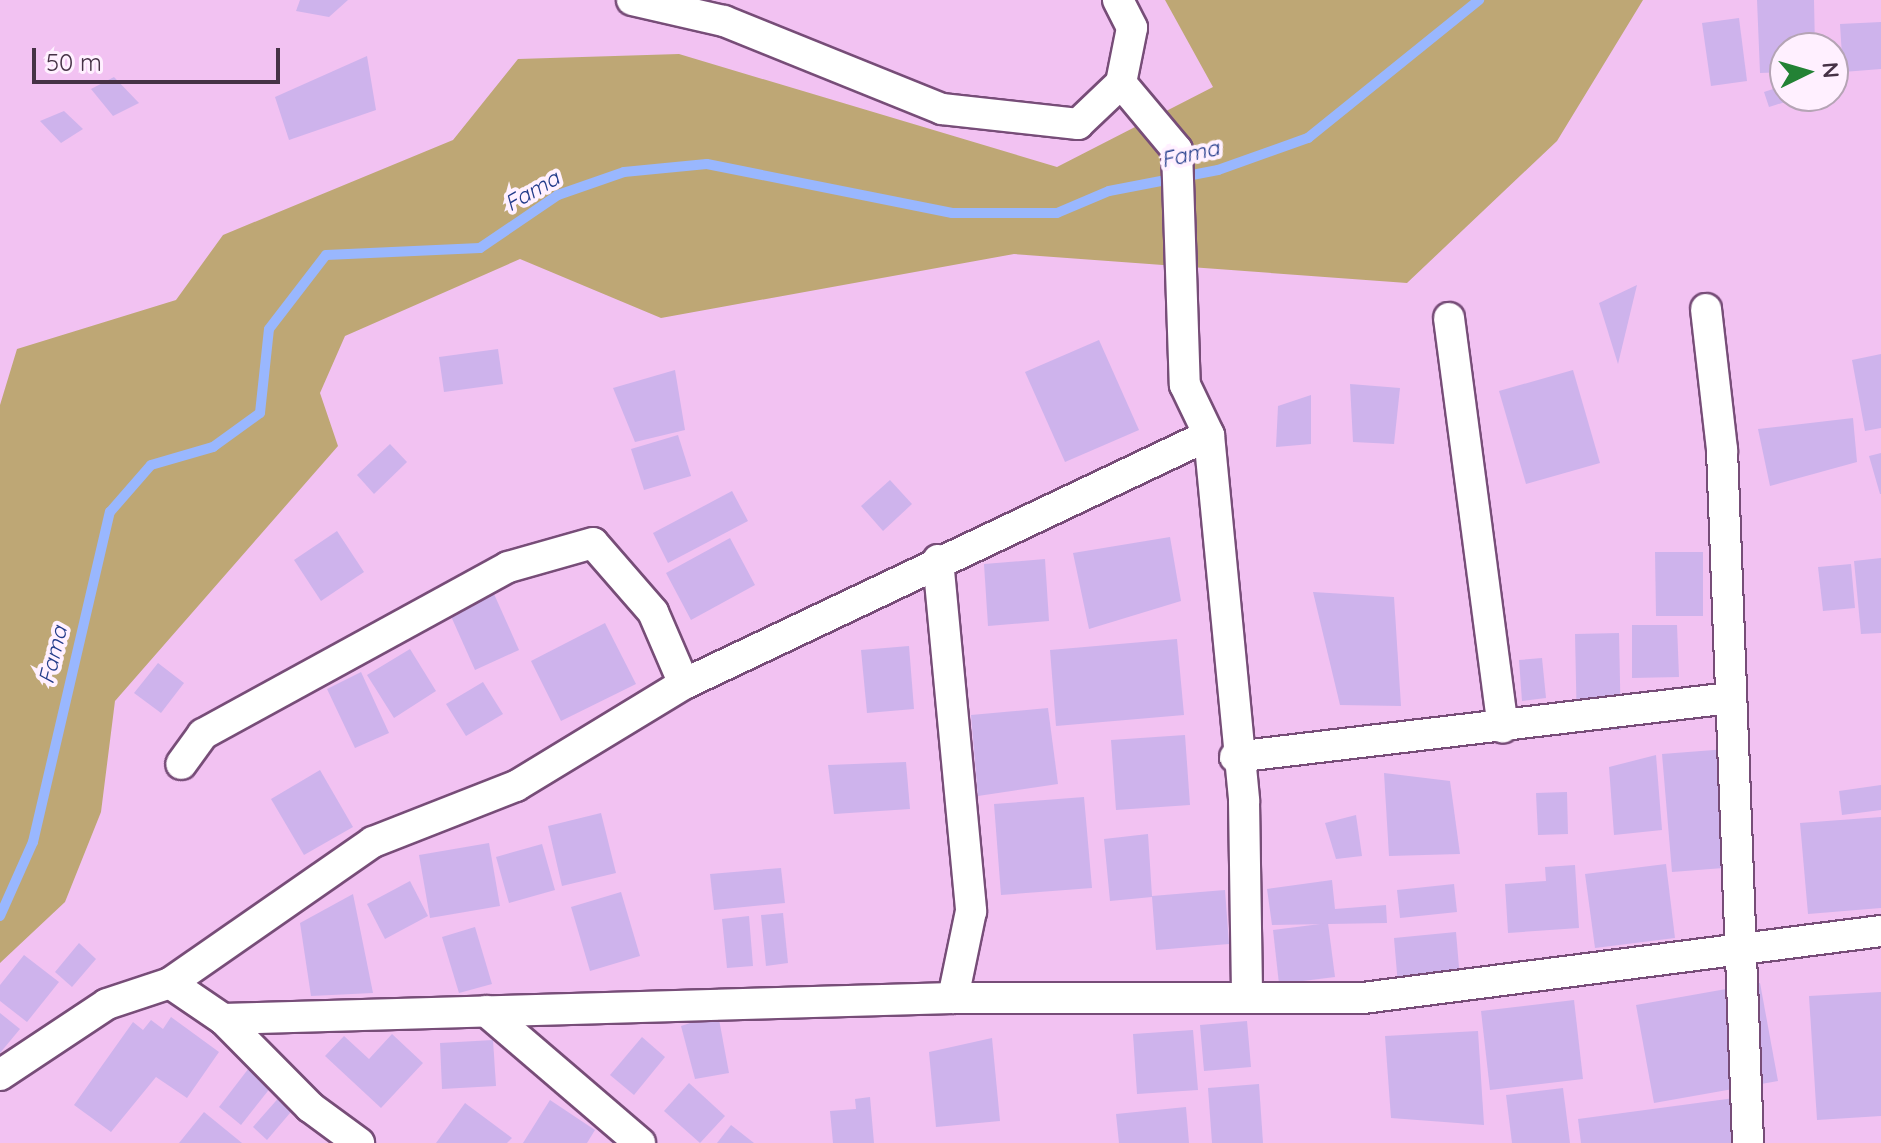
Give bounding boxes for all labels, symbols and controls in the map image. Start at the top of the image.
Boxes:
scale bar [36,32,284,82]
north arrow [1769,32,1849,112]
text: 50 m [46,47,102,77]
text: N [1816,61,1846,79]
water label: Fama [1158,135,1222,173]
water label: Fama [500,165,564,217]
water label: Fama [33,623,73,687]

